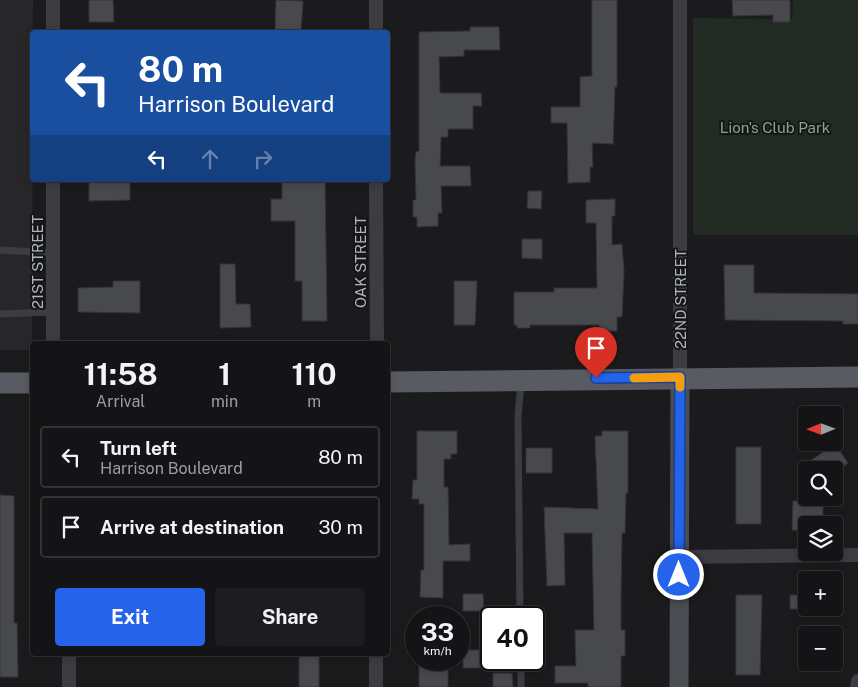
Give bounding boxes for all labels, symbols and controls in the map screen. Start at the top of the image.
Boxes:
text: 80 m [138,49,223,90]
icon: left [55,50,120,115]
text: Harrison Boulevard [138,91,334,117]
park label: Lion's Club Park [720,119,830,136]
icon: left [143,145,171,173]
icon: ahead [196,145,224,173]
icon: right [249,145,277,173]
street label: 21ST STREET [29,215,46,309]
street label: OAK STREET [352,216,369,308]
street label: 22ND STREET [672,249,689,349]
pin [575,327,617,378]
icon: arrive [582,334,610,362]
text: 11:58 [83,356,158,392]
text: 1 [218,356,231,392]
text: 110 [292,356,337,392]
text: Arrival [96,392,145,411]
text: min [211,392,238,411]
text: m [307,392,321,411]
north arrow [798,406,842,451]
map controls [798,406,843,671]
text: Turn left [100,437,177,459]
icon: left [57,443,85,471]
text: 80 m [318,446,363,468]
text: Harrison Boulevard [100,459,243,478]
button: search [798,461,843,506]
icon: arrive [57,513,85,541]
text: Arrive at destination [100,516,284,538]
text: 30 m [318,516,363,538]
button: layers [798,516,843,561]
position arrow [652,548,704,600]
button: + [798,571,843,616]
button: Exit [55,588,205,646]
button: Share [215,588,365,646]
speed limit sign: 40 [480,606,545,671]
text: 33 [421,617,454,647]
button: − [798,626,843,671]
text: km/h [423,644,452,658]

